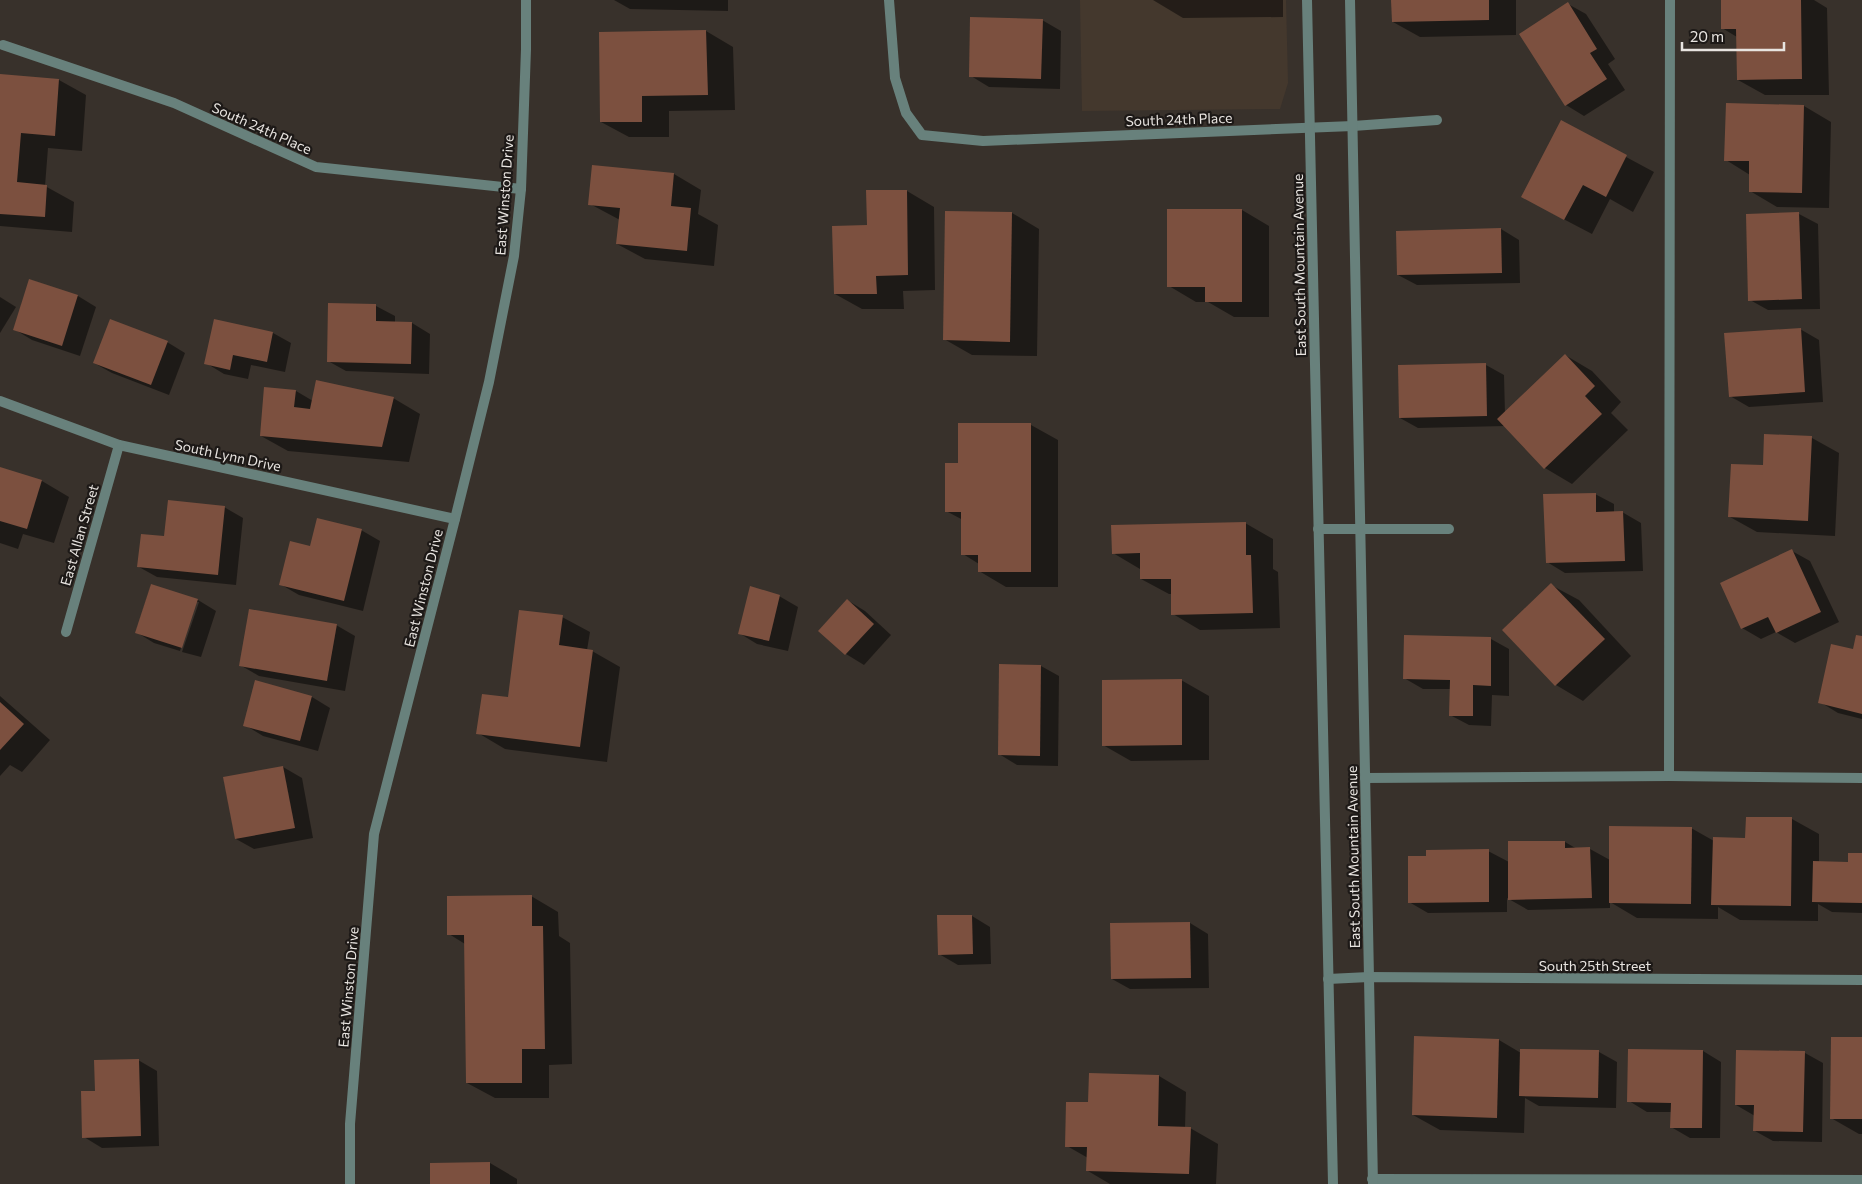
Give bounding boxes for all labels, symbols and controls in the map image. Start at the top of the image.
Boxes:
scale bar [1682,20,1784,52]
text: 20 m [1690,27,1724,45]
street label: South 24th Place [210,98,314,158]
street label: South 24th Place [1125,109,1233,129]
street label: East Winston Drive [491,134,517,256]
street label: East South Mountain Avenue [1289,173,1309,357]
street label: South Lynn Drive [173,435,283,475]
street label: East Allan Street [56,482,102,588]
street label: East Winston Drive [400,527,446,649]
street label: East South Mountain Avenue [1343,765,1363,949]
street label: East Winston Drive [334,926,362,1048]
street label: South 25th Street [1539,957,1652,974]

